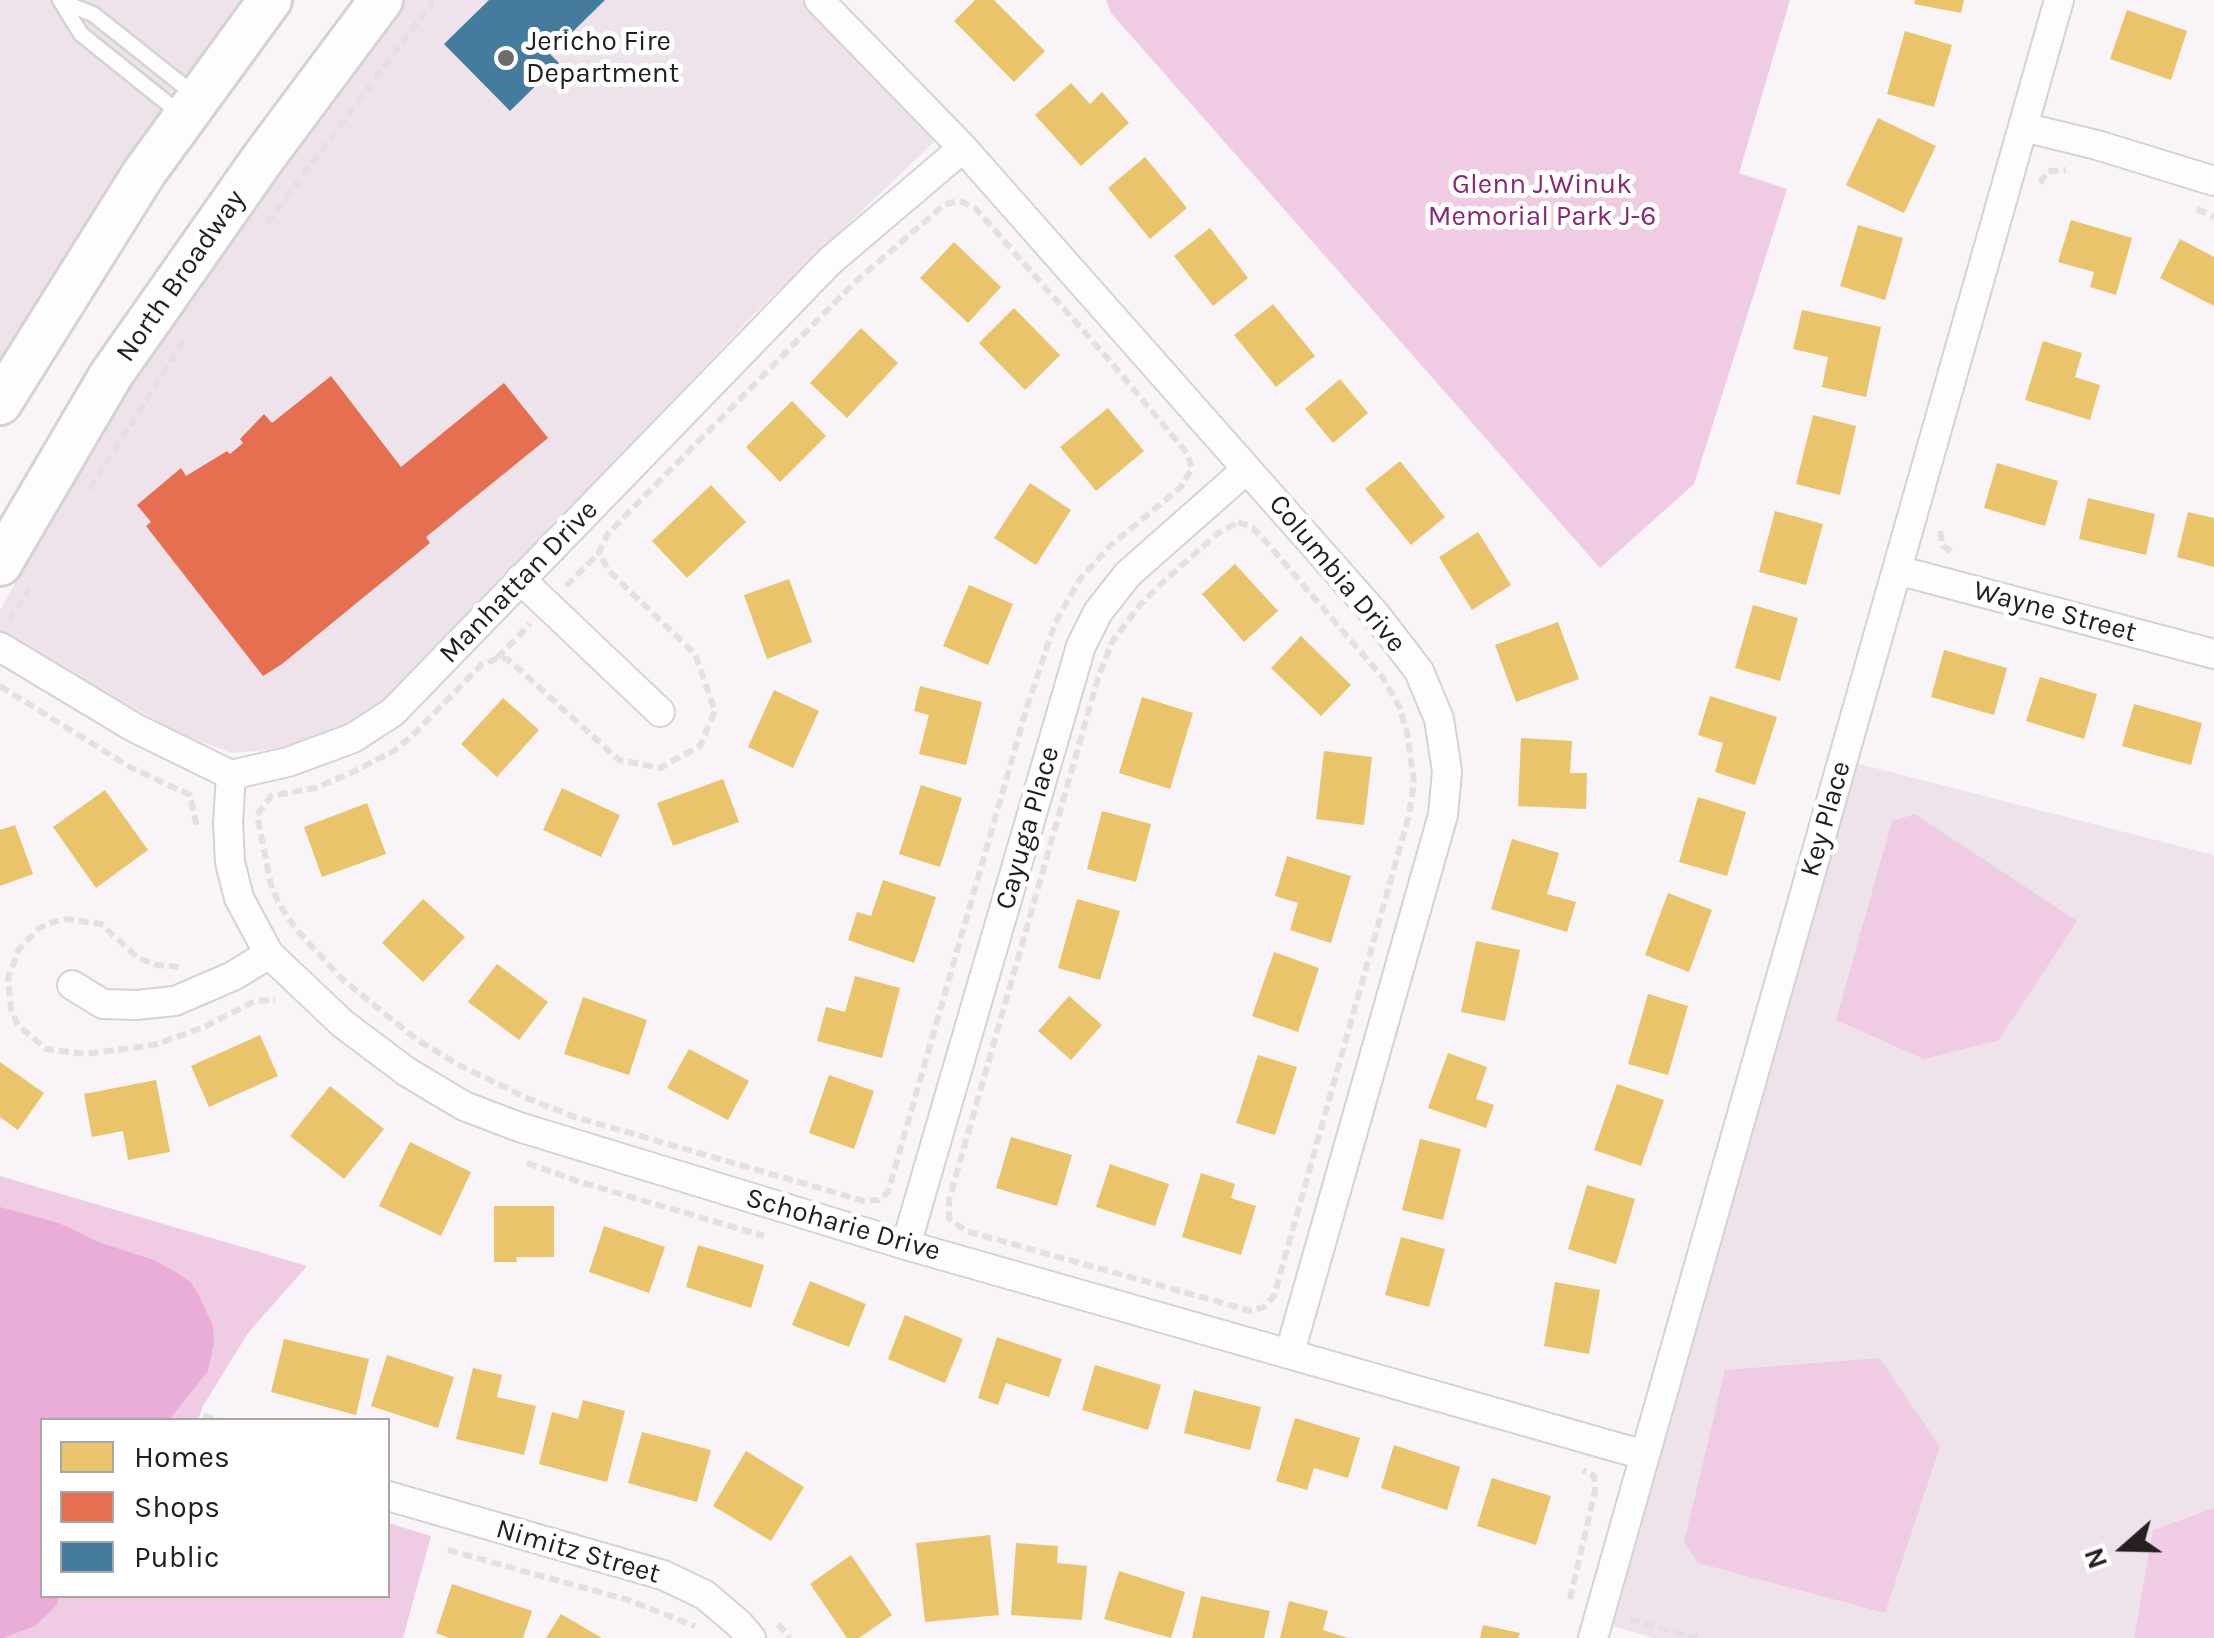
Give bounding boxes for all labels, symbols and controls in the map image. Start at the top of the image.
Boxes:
place label: Jericho Fire Department [526,25,679,91]
marker: Jericho Fire Department [495,47,517,69]
park label: Glenn J.Winuk Memorial Park J-6 [1428,168,1656,234]
street label: North Broadway [109,184,253,368]
street label: Columbia Drive [1261,488,1413,660]
street label: Manhattan Drive [433,493,605,671]
street label: Wayne Street [1970,574,2140,650]
street label: Cayuga Place [989,743,1067,913]
street label: Key Place [1793,757,1859,881]
street label: Schoharie Drive [742,1181,944,1269]
legend [40,1418,390,1598]
text: Homes [134,1439,230,1475]
text: Shops [134,1489,220,1525]
north arrow [2074,1498,2174,1598]
street label: Nimitz Street [492,1513,664,1591]
text: Public [134,1539,219,1575]
text: N [2076,1543,2114,1574]

